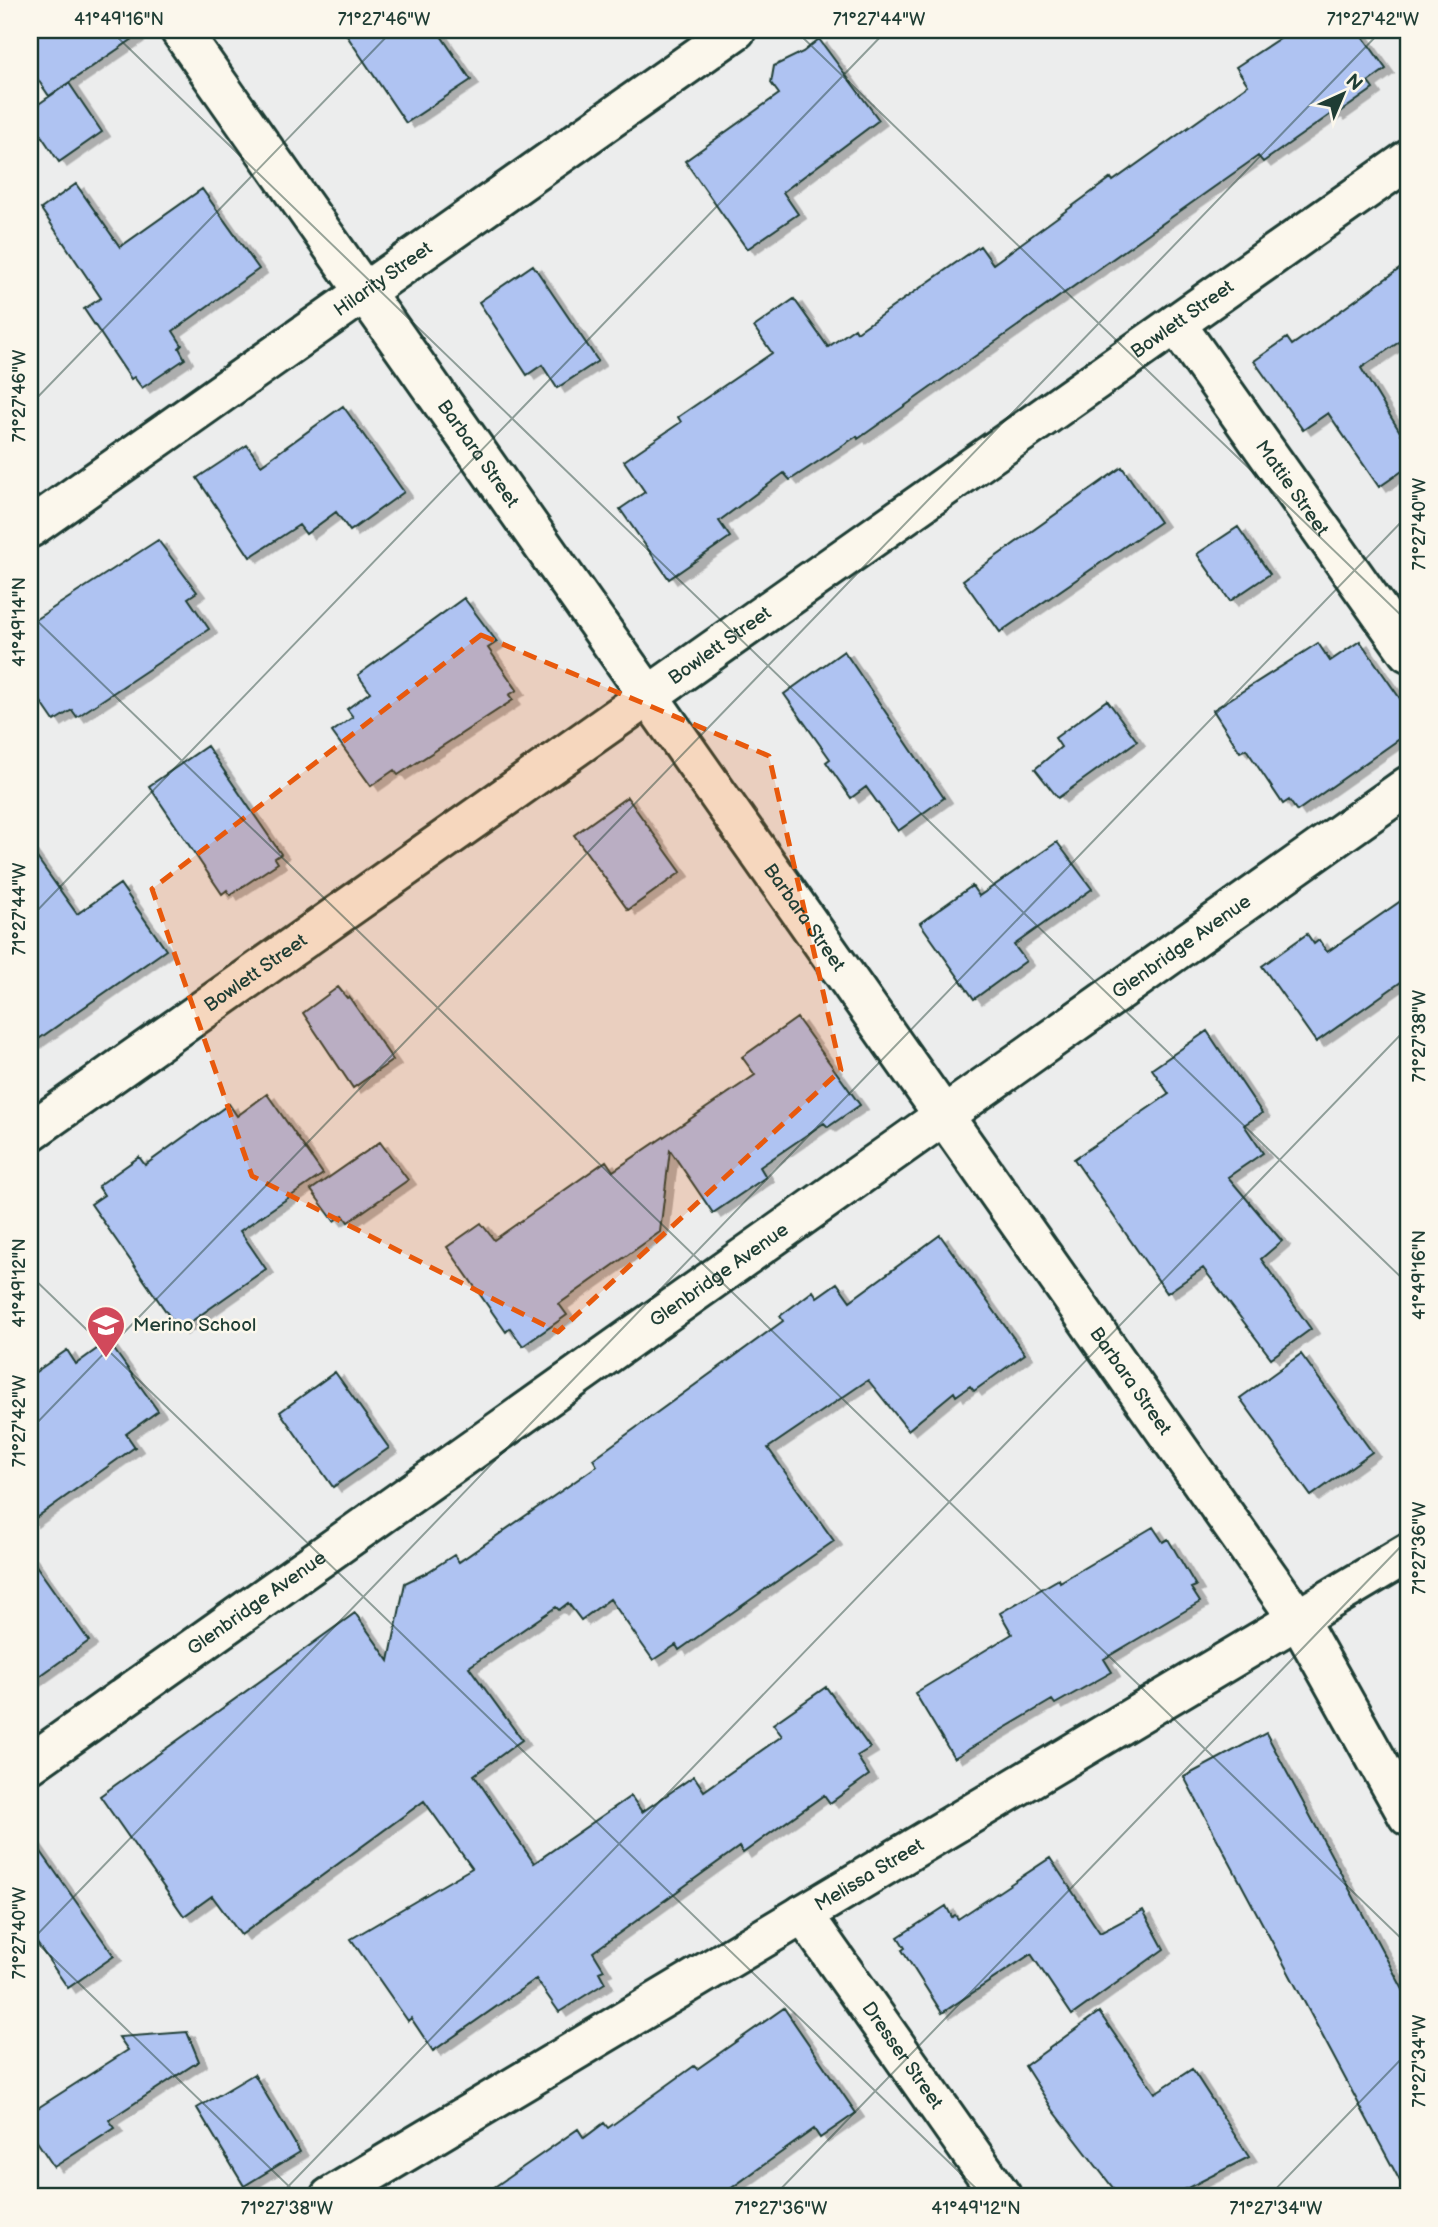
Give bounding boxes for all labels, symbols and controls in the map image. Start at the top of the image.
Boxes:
text: 41°49'16"N [74,9,164,30]
text: 71°27'46"W [338,9,431,30]
text: 71°27'44"W [833,9,926,30]
text: 71°27'42"W [1327,9,1420,30]
north arrow [1308,60,1378,130]
text: N [1341,70,1367,96]
street label: Hilarity Street [330,236,437,321]
street label: Bowlett Street [1126,275,1238,363]
text: 71°27'46"W [9,349,30,442]
street label: Barbara Street [432,395,524,512]
street label: Mattie Street [1250,436,1334,540]
text: 71°27'40"W [1409,477,1430,570]
text: 41°49'14"N [9,577,30,667]
street label: Bowlett Street [664,601,776,690]
street label: Barbara Street [759,859,850,976]
text: 71°27'44"W [9,862,30,955]
street label: Glenbridge Avenue [1108,890,1255,1004]
street label: Bowlett Street [200,929,312,1017]
text: 71°27'38"W [1409,989,1430,1082]
street label: Glenbridge Avenue [645,1218,793,1332]
text: 41°49'16"N [1409,1230,1430,1320]
text: 41°49'12"N [9,1238,30,1328]
school or university icon: Merino School [85,1304,127,1359]
place label: Merino School [133,1314,256,1337]
street label: Barbara Street [1085,1323,1176,1440]
text: 71°27'42"W [9,1374,30,1467]
text: 71°27'36"W [1409,1501,1430,1594]
street label: Glenbridge Avenue [183,1546,331,1660]
street label: Melissa Street [810,1833,928,1916]
text: 71°27'40"W [9,1886,30,1979]
street label: Dresser Street [857,1998,948,2114]
text: 71°27'34"W [1409,2014,1430,2107]
text: 71°27'38"W [241,2198,334,2219]
text: 71°27'36"W [735,2198,828,2219]
text: 41°49'12"N [931,2198,1021,2219]
text: 71°27'34"W [1230,2198,1323,2219]

